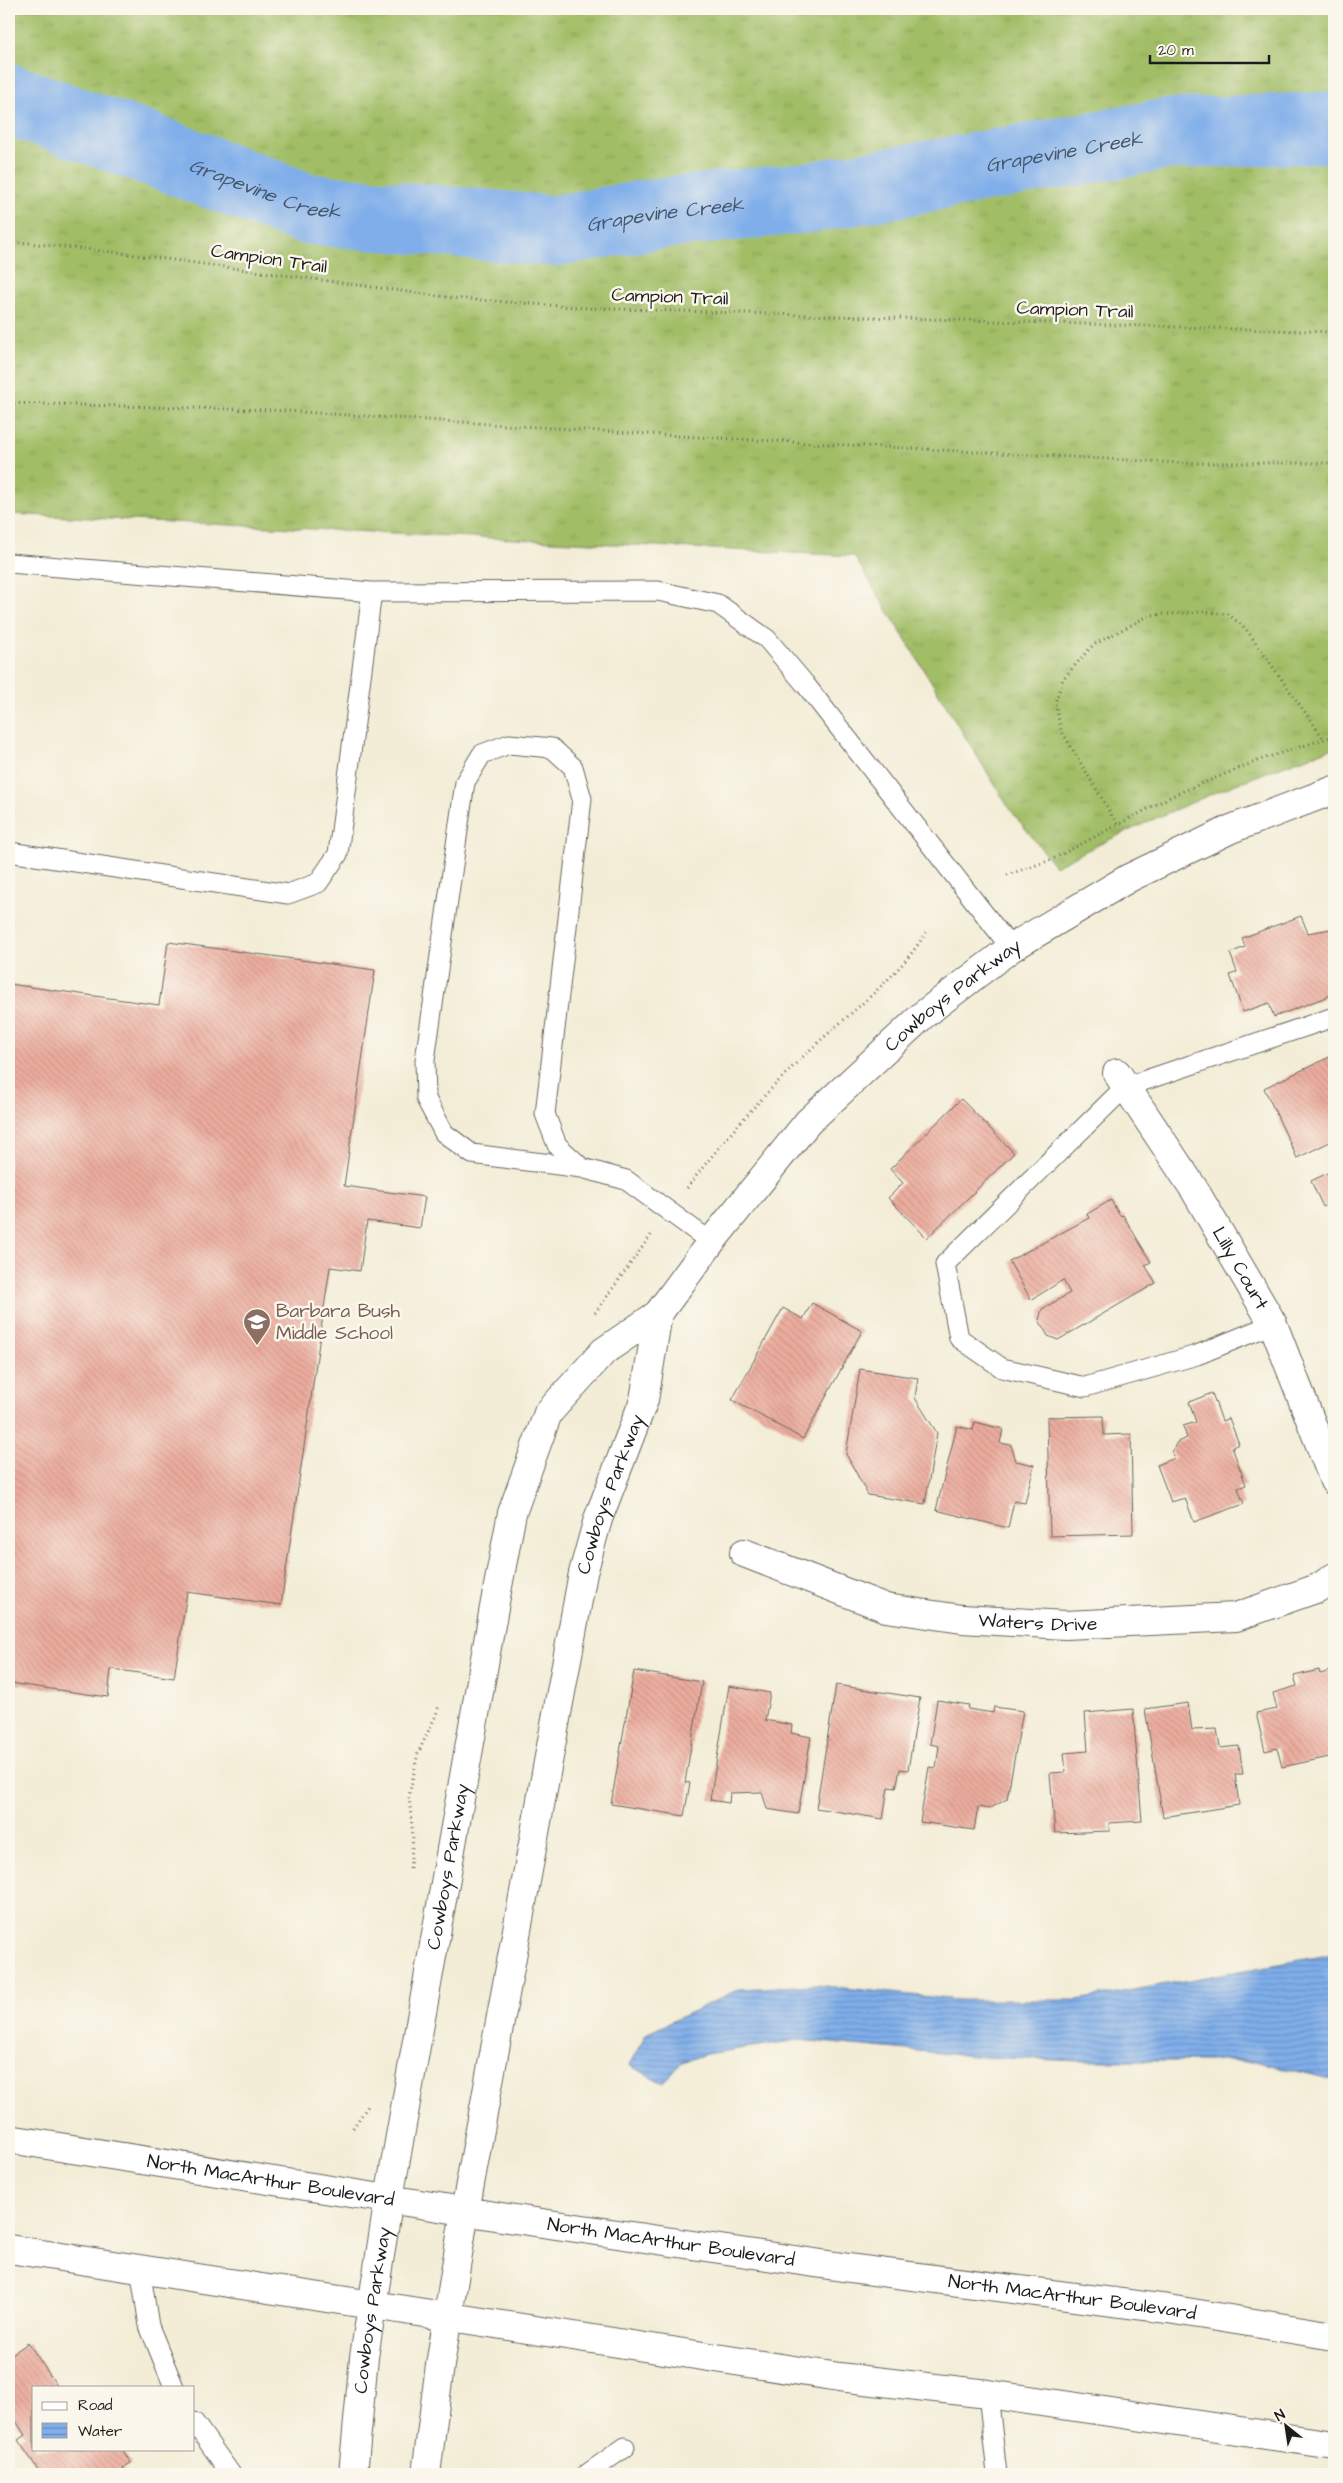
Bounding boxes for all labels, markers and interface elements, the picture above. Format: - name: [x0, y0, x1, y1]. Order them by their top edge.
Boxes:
- scale bar: [1150, 32, 1269, 64]
- text: 20 m: [1158, 40, 1194, 61]
- water label: Grapevine Creek: [984, 125, 1145, 180]
- water label: Grapevine Creek: [185, 152, 342, 226]
- water label: Grapevine Creek: [584, 190, 746, 239]
- street label: Campion Trail: [209, 237, 329, 281]
- street label: Campion Trail: [611, 281, 729, 313]
- street label: Campion Trail: [1016, 294, 1134, 326]
- street label: Cowboys Parkway: [878, 932, 1026, 1058]
- street label: Lilly Court: [1205, 1222, 1275, 1315]
- place label: Barbara Bush Middle School: [276, 1298, 400, 1347]
- school or university icon: Barbara Bush Middle School: [242, 1307, 272, 1346]
- street label: Cowboys Parkway: [570, 1410, 652, 1577]
- street label: Waters Drive: [978, 1606, 1098, 1639]
- street label: Cowboys Parkway: [420, 1781, 477, 1952]
- street label: North MacArthur Boulevard: [145, 2148, 396, 2213]
- street label: North MacArthur Boulevard: [546, 2210, 797, 2273]
- street label: Cowboys Parkway: [347, 2225, 399, 2395]
- street label: North MacArthur Boulevard: [947, 2267, 1198, 2327]
- legend: [32, 2386, 195, 2450]
- text: Road: [78, 2395, 113, 2416]
- north arrow: [1260, 2400, 1310, 2450]
- text: N: [1271, 2405, 1289, 2426]
- text: Water: [78, 2421, 122, 2442]

